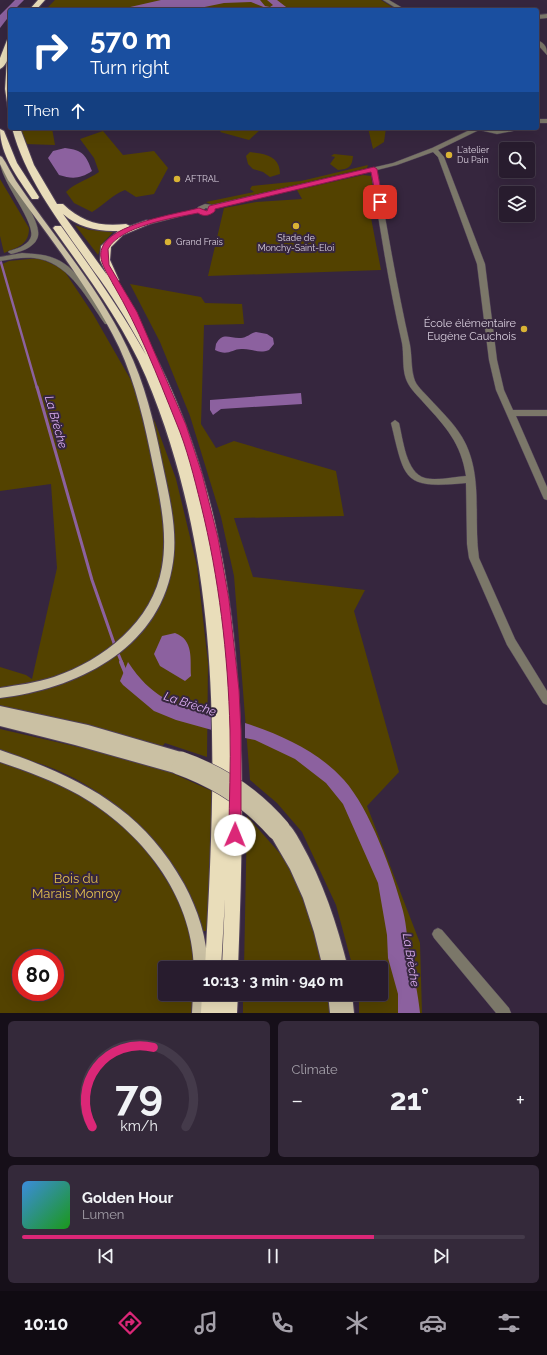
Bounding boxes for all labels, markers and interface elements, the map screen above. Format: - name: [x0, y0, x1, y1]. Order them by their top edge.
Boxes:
- text: 570 m: [90, 23, 171, 56]
- icon: right: [24, 24, 76, 76]
- text: Turn right: [90, 57, 169, 78]
- icon: ahead: [67, 100, 89, 122]
- text: Then: [24, 102, 59, 120]
- map controls: [499, 142, 535, 222]
- button: search: [499, 142, 535, 178]
- place label: L'atelier Du Pain: [457, 145, 490, 165]
- marker: L'atelier Du Pain: [444, 150, 454, 160]
- marker: AFTRAL: [172, 174, 182, 184]
- place label: AFTRAL: [185, 174, 220, 184]
- pin: [363, 185, 397, 219]
- button: layers: [499, 186, 535, 222]
- icon: arrive: [369, 191, 391, 213]
- marker: Stade de Monchy-Saint-Eloi: [291, 221, 301, 231]
- place label: Stade de Monchy-Saint-Eloi: [258, 233, 334, 253]
- marker: Grand Frais: [163, 237, 173, 247]
- place label: Grand Frais: [176, 237, 224, 247]
- place label: École élémentaire Eugène Cauchois: [424, 316, 517, 343]
- marker: École élémentaire Eugène Cauchois: [519, 324, 529, 334]
- water label: La Brèche: [42, 394, 70, 450]
- water label: La Brèche: [162, 689, 218, 719]
- position arrow: [214, 814, 256, 856]
- park label: Bois du Marais Monroy: [32, 871, 120, 901]
- water label: La Brèche: [400, 932, 422, 988]
- speed limit sign: 80: [12, 949, 64, 1001]
- text: 10:13 · 3 min · 940 m: [203, 972, 343, 990]
- text: Climate: [292, 1062, 338, 1077]
- text: 79: [115, 1071, 163, 1120]
- text: 21°: [390, 1082, 429, 1117]
- text: −: [292, 1087, 303, 1113]
- text: +: [516, 1087, 525, 1113]
- text: km/h: [120, 1118, 158, 1134]
- text: Golden Hour: [82, 1189, 173, 1207]
- text: Lumen: [82, 1207, 124, 1222]
- icon: previous: [95, 1245, 117, 1267]
- icon: pause: [262, 1245, 284, 1267]
- icon: next: [430, 1245, 452, 1267]
- icon: directions: [116, 1309, 144, 1337]
- icon: music: [192, 1309, 220, 1337]
- icon: phone: [268, 1309, 296, 1337]
- icon: climate: [343, 1309, 371, 1337]
- icon: car: [419, 1309, 447, 1337]
- icon: filters: [495, 1309, 523, 1337]
- text: 10:10: [24, 1313, 68, 1334]

